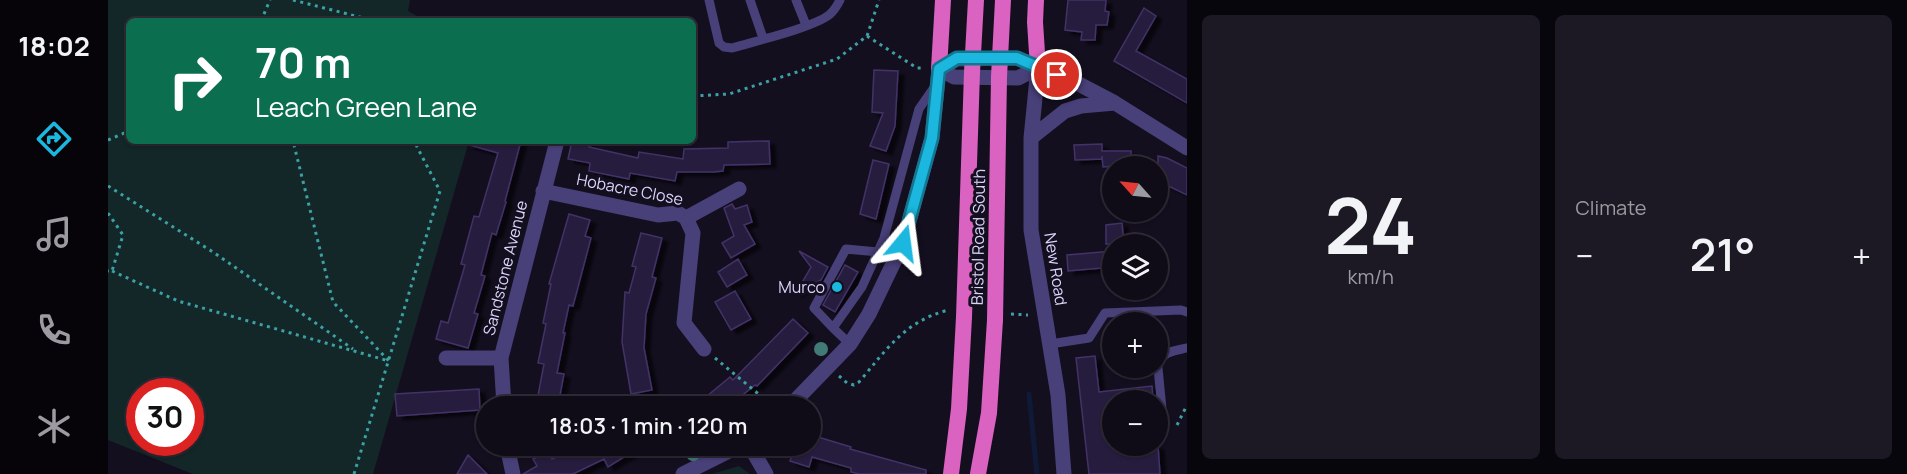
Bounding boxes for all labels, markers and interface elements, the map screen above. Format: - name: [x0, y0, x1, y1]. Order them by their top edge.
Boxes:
- text: 18:02: [18, 27, 90, 64]
- text: 70 m: [255, 33, 351, 91]
- icon: right: [156, 42, 234, 120]
- pin: [1031, 49, 1082, 100]
- icon: arrive: [1040, 58, 1073, 91]
- text: Leach Green Lane: [255, 88, 477, 125]
- icon: directions: [33, 118, 75, 160]
- north arrow: [1102, 156, 1168, 222]
- map controls: [1102, 156, 1168, 456]
- street label: Hobacre Close: [575, 168, 685, 210]
- street label: Bristol Road South: [966, 169, 990, 305]
- text: 24: [1325, 171, 1417, 277]
- text: Climate: [1576, 194, 1647, 221]
- street label: Sandstone Avenue: [478, 198, 532, 338]
- position arrow: [871, 211, 935, 275]
- icon: music: [33, 213, 75, 255]
- text: 21°: [1690, 223, 1755, 285]
- street label: New Road: [1039, 231, 1073, 307]
- text: −: [1576, 233, 1593, 278]
- text: +: [1852, 233, 1871, 278]
- button: layers: [1102, 234, 1168, 300]
- text: km/h: [1347, 263, 1394, 290]
- place label: Murco: [778, 276, 825, 298]
- marker: Murco: [830, 280, 844, 294]
- icon: phone: [33, 309, 75, 351]
- button: +: [1102, 312, 1168, 378]
- speed limit sign: 30: [126, 378, 204, 456]
- button: −: [1102, 390, 1168, 456]
- icon: climate: [33, 405, 75, 447]
- text: 18:03 · 1 min · 120 m: [550, 411, 747, 441]

